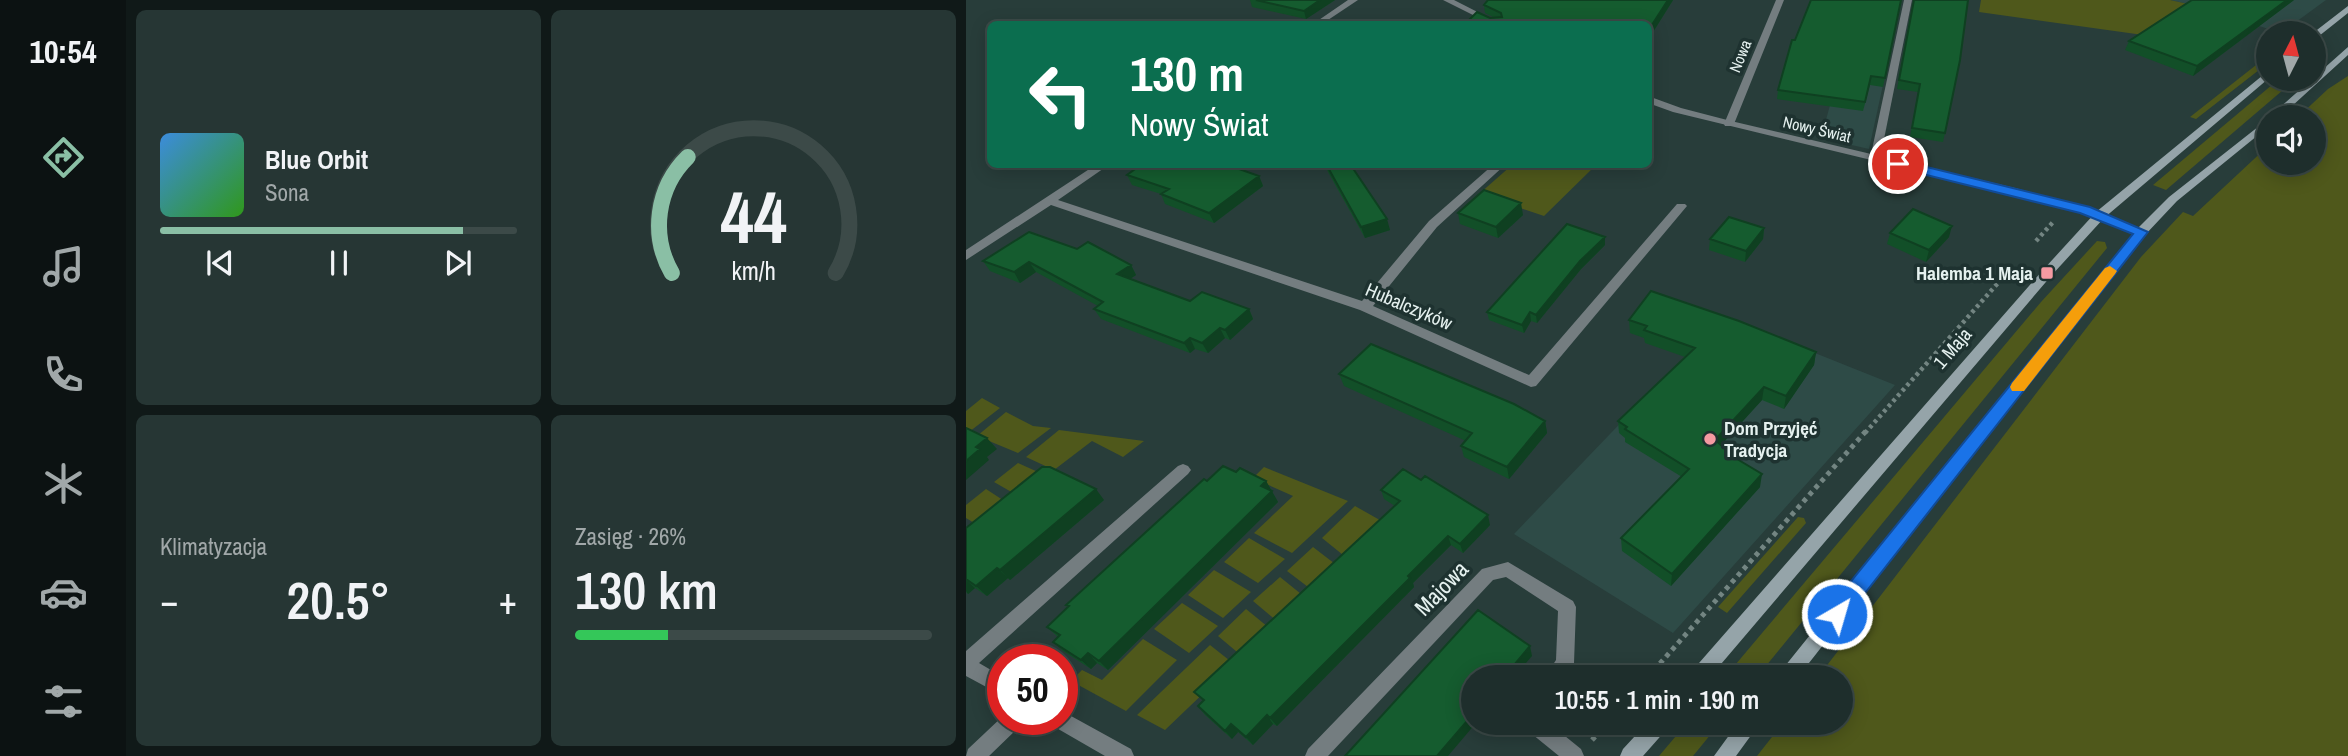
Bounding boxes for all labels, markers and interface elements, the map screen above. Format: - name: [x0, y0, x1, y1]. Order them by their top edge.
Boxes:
- north arrow: [2256, 21, 2326, 91]
- map controls: [2256, 21, 2326, 175]
- text: 10:54: [29, 30, 97, 73]
- street label: Nowa: [1724, 36, 1757, 76]
- text: 130 m: [1130, 40, 1244, 106]
- icon: left: [1015, 49, 1106, 140]
- text: Nowy Świat: [1130, 103, 1269, 146]
- button: sound: [2256, 105, 2326, 175]
- street label: Nowy Świat: [1781, 110, 1854, 148]
- icon: directions: [39, 133, 88, 182]
- pin: [1868, 134, 1928, 194]
- text: Blue Orbit: [265, 142, 368, 177]
- icon: arrive: [1879, 145, 1917, 183]
- text: 44: [720, 169, 787, 267]
- text: Sona: [265, 177, 309, 208]
- icon: music: [39, 242, 88, 291]
- icon: previous: [201, 244, 239, 282]
- icon: pause: [320, 244, 358, 282]
- icon: next: [439, 244, 477, 282]
- text: km/h: [731, 254, 776, 288]
- place label: Halemba 1 Maja: [1916, 260, 2033, 286]
- marker: Halemba 1 Maja: [2039, 265, 2055, 281]
- street label: Hubalczyków: [1362, 276, 1457, 336]
- street label: 1 Maja: [1927, 322, 1977, 374]
- icon: phone: [39, 350, 88, 399]
- place label: Dom Przyjęć Tradycja: [1724, 415, 1818, 463]
- marker: Dom Przyjęć Tradycja: [1702, 431, 1718, 447]
- icon: climate: [39, 459, 88, 508]
- text: Zasięg · 26%: [575, 521, 686, 552]
- text: Klimatyzacja: [160, 531, 267, 562]
- street label: Majowa: [1407, 553, 1475, 622]
- text: 130 km: [575, 555, 718, 625]
- text: 20.5°: [287, 565, 390, 635]
- icon: car: [39, 568, 88, 617]
- text: −: [160, 575, 178, 626]
- text: +: [499, 575, 517, 626]
- position arrow: [1800, 577, 1874, 651]
- speed limit sign: 50: [987, 644, 1078, 735]
- icon: filters: [39, 677, 88, 726]
- text: 10:55 · 1 min · 190 m: [1555, 682, 1759, 717]

